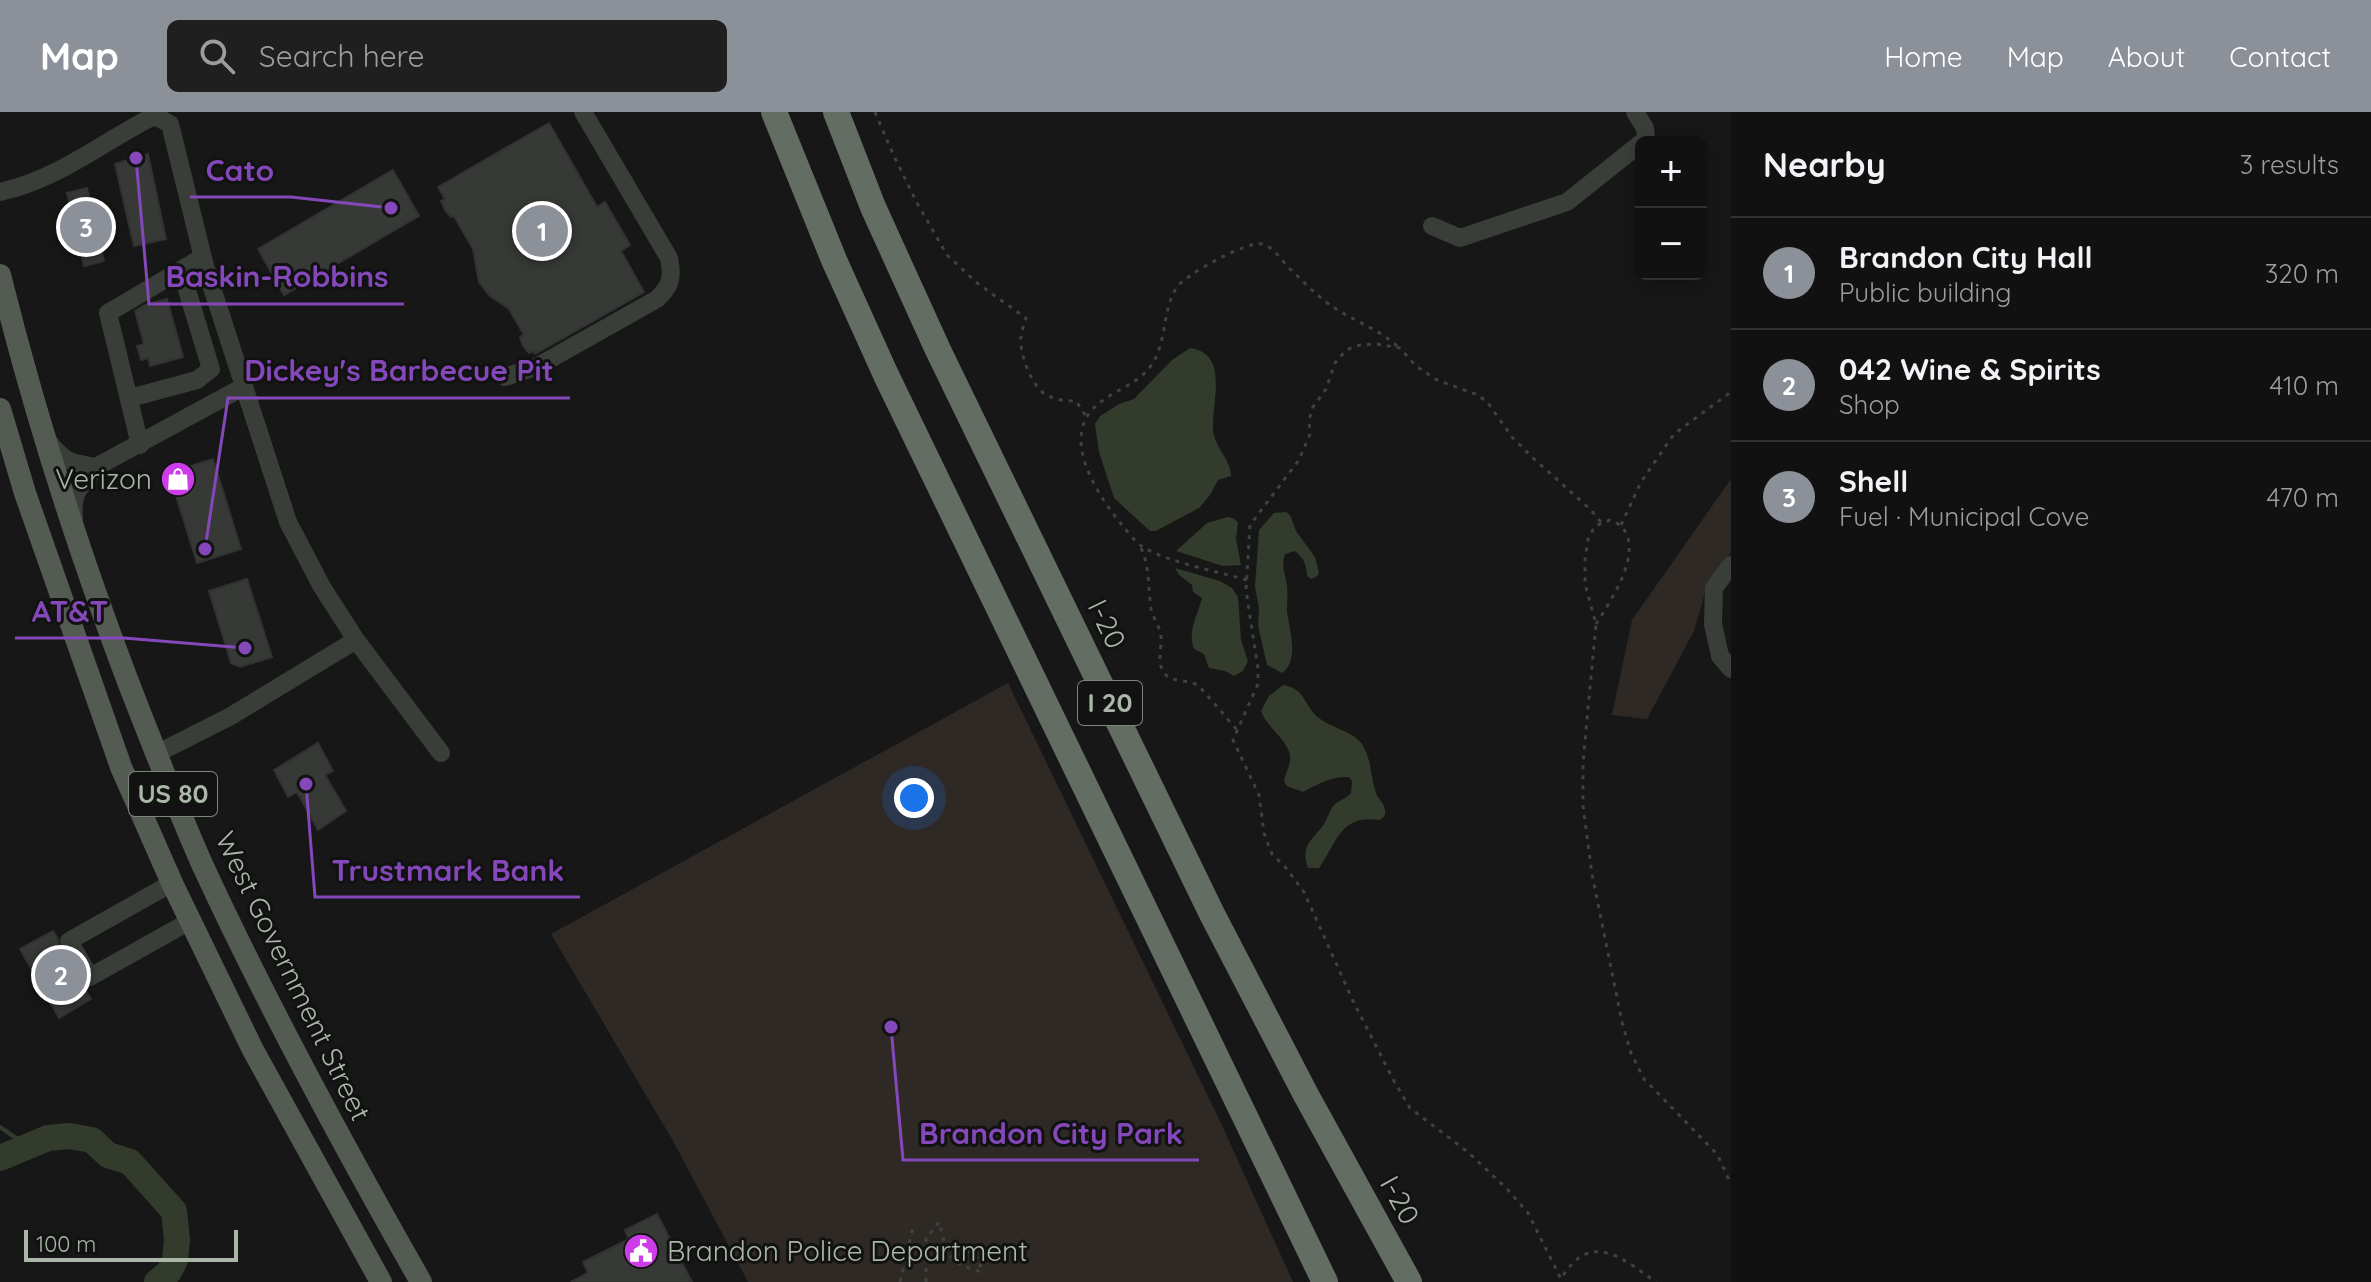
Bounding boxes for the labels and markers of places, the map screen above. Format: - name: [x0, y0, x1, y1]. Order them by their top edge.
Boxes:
- callout: Cato: [190, 143, 291, 197]
- pin: 3: [60, 197, 112, 257]
- pin: 1: [516, 201, 568, 261]
- callout: Baskin-Robbins: [149, 250, 404, 304]
- callout: Dickey's Barbecue Pit: [228, 344, 570, 398]
- shop icon: Verizon: [159, 460, 197, 498]
- place label: Verizon: [55, 461, 152, 496]
- callout: AT&T: [15, 584, 124, 638]
- callout: Trustmark Bank: [315, 843, 580, 897]
- pin: 2: [35, 945, 87, 1005]
- callout: Brandon City Park: [903, 1106, 1199, 1160]
- public building icon: Brandon Police Department: [622, 1232, 660, 1270]
- place label: Brandon Police Department: [667, 1233, 1028, 1268]

